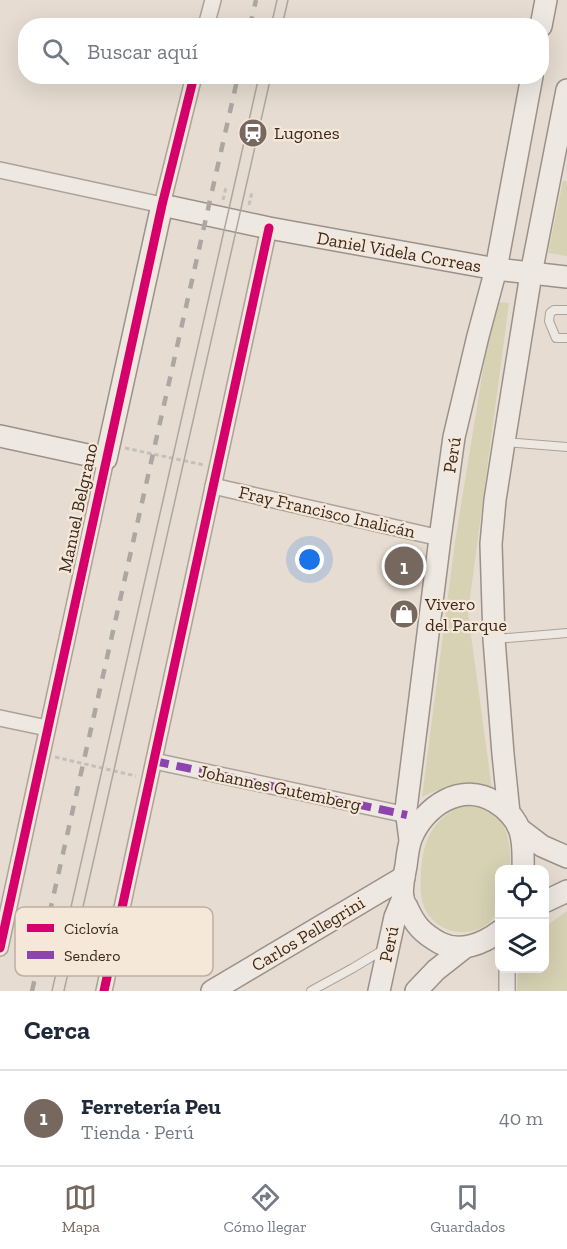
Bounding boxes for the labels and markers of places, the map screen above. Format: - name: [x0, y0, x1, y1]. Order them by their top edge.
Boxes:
- station icon: Lugones: [237, 117, 269, 149]
- place label: Lugones: [274, 122, 340, 144]
- pin: 1: [384, 544, 424, 588]
- place label: Vivero del Parque: [424, 593, 507, 636]
- shop icon: Vivero del Parque: [388, 598, 420, 630]

